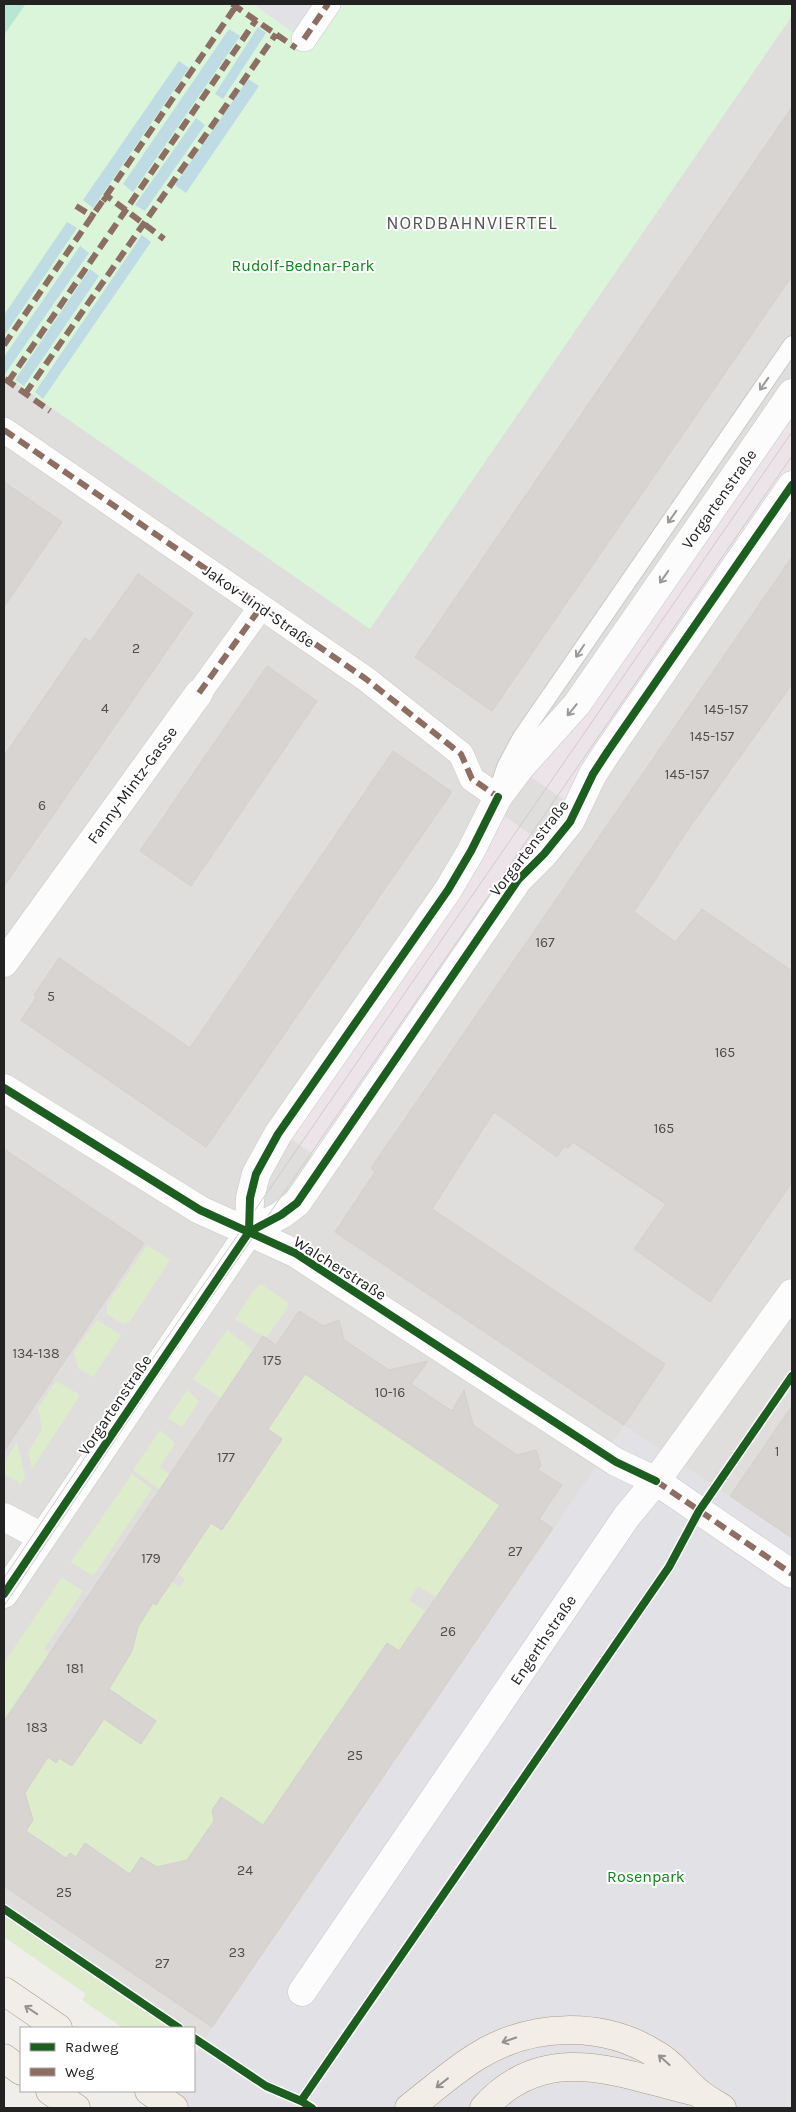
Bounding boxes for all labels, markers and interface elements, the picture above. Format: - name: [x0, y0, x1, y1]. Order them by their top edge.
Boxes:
- district label: NORDBAHNVIERTEL: [386, 212, 558, 234]
- park label: Rudolf-Bednar-Park: [231, 256, 375, 275]
- one-way arrow: [759, 377, 769, 391]
- street label: Vorgartenstraße: [678, 445, 760, 553]
- one-way arrow: [666, 510, 677, 523]
- street label: Jakov-Lind-Straße: [200, 560, 318, 652]
- one-way arrow: [659, 570, 670, 584]
- house number: 2: [132, 640, 140, 657]
- one-way arrow: [575, 644, 585, 658]
- house number: 4: [101, 700, 109, 717]
- house number: 145-157: [704, 701, 749, 718]
- one-way arrow: [566, 703, 577, 716]
- street label: Fanny-Mintz-Gasse: [83, 723, 181, 847]
- house number: 145-157: [690, 728, 735, 745]
- house number: 145-157: [665, 766, 710, 783]
- street label: Vorgartenstraße: [485, 796, 573, 900]
- house number: 6: [38, 797, 46, 814]
- house number: 167: [535, 934, 555, 951]
- house number: 5: [47, 988, 55, 1005]
- house number: 165: [715, 1044, 735, 1061]
- house number: 165: [654, 1120, 674, 1137]
- street label: Walcherstraße: [290, 1232, 390, 1304]
- house number: 134-138: [12, 1345, 60, 1362]
- street label: Vorgartenstraße: [74, 1351, 156, 1459]
- house number: 175: [262, 1352, 282, 1369]
- house number: 10-16: [375, 1384, 405, 1401]
- house number: 1: [775, 1443, 779, 1460]
- house number: 177: [217, 1449, 235, 1466]
- house number: 27: [508, 1543, 523, 1560]
- house number: 179: [141, 1550, 161, 1567]
- street label: Engerthstraße: [506, 1591, 580, 1689]
- house number: 26: [440, 1623, 456, 1640]
- house number: 181: [66, 1660, 84, 1677]
- house number: 183: [26, 1719, 48, 1736]
- house number: 25: [347, 1747, 363, 1764]
- house number: 24: [237, 1862, 253, 1879]
- park label: Rosenpark: [607, 1867, 685, 1886]
- house number: 25: [56, 1884, 72, 1901]
- house number: 23: [229, 1944, 245, 1961]
- house number: 27: [155, 1955, 170, 1972]
- one-way arrow: [24, 2005, 38, 2015]
- legend: [20, 2027, 195, 2092]
- one-way arrow: [502, 2036, 517, 2045]
- text: Radweg: [65, 2038, 119, 2056]
- one-way arrow: [657, 2055, 670, 2066]
- text: Weg: [65, 2063, 95, 2081]
- one-way arrow: [436, 2077, 449, 2088]

